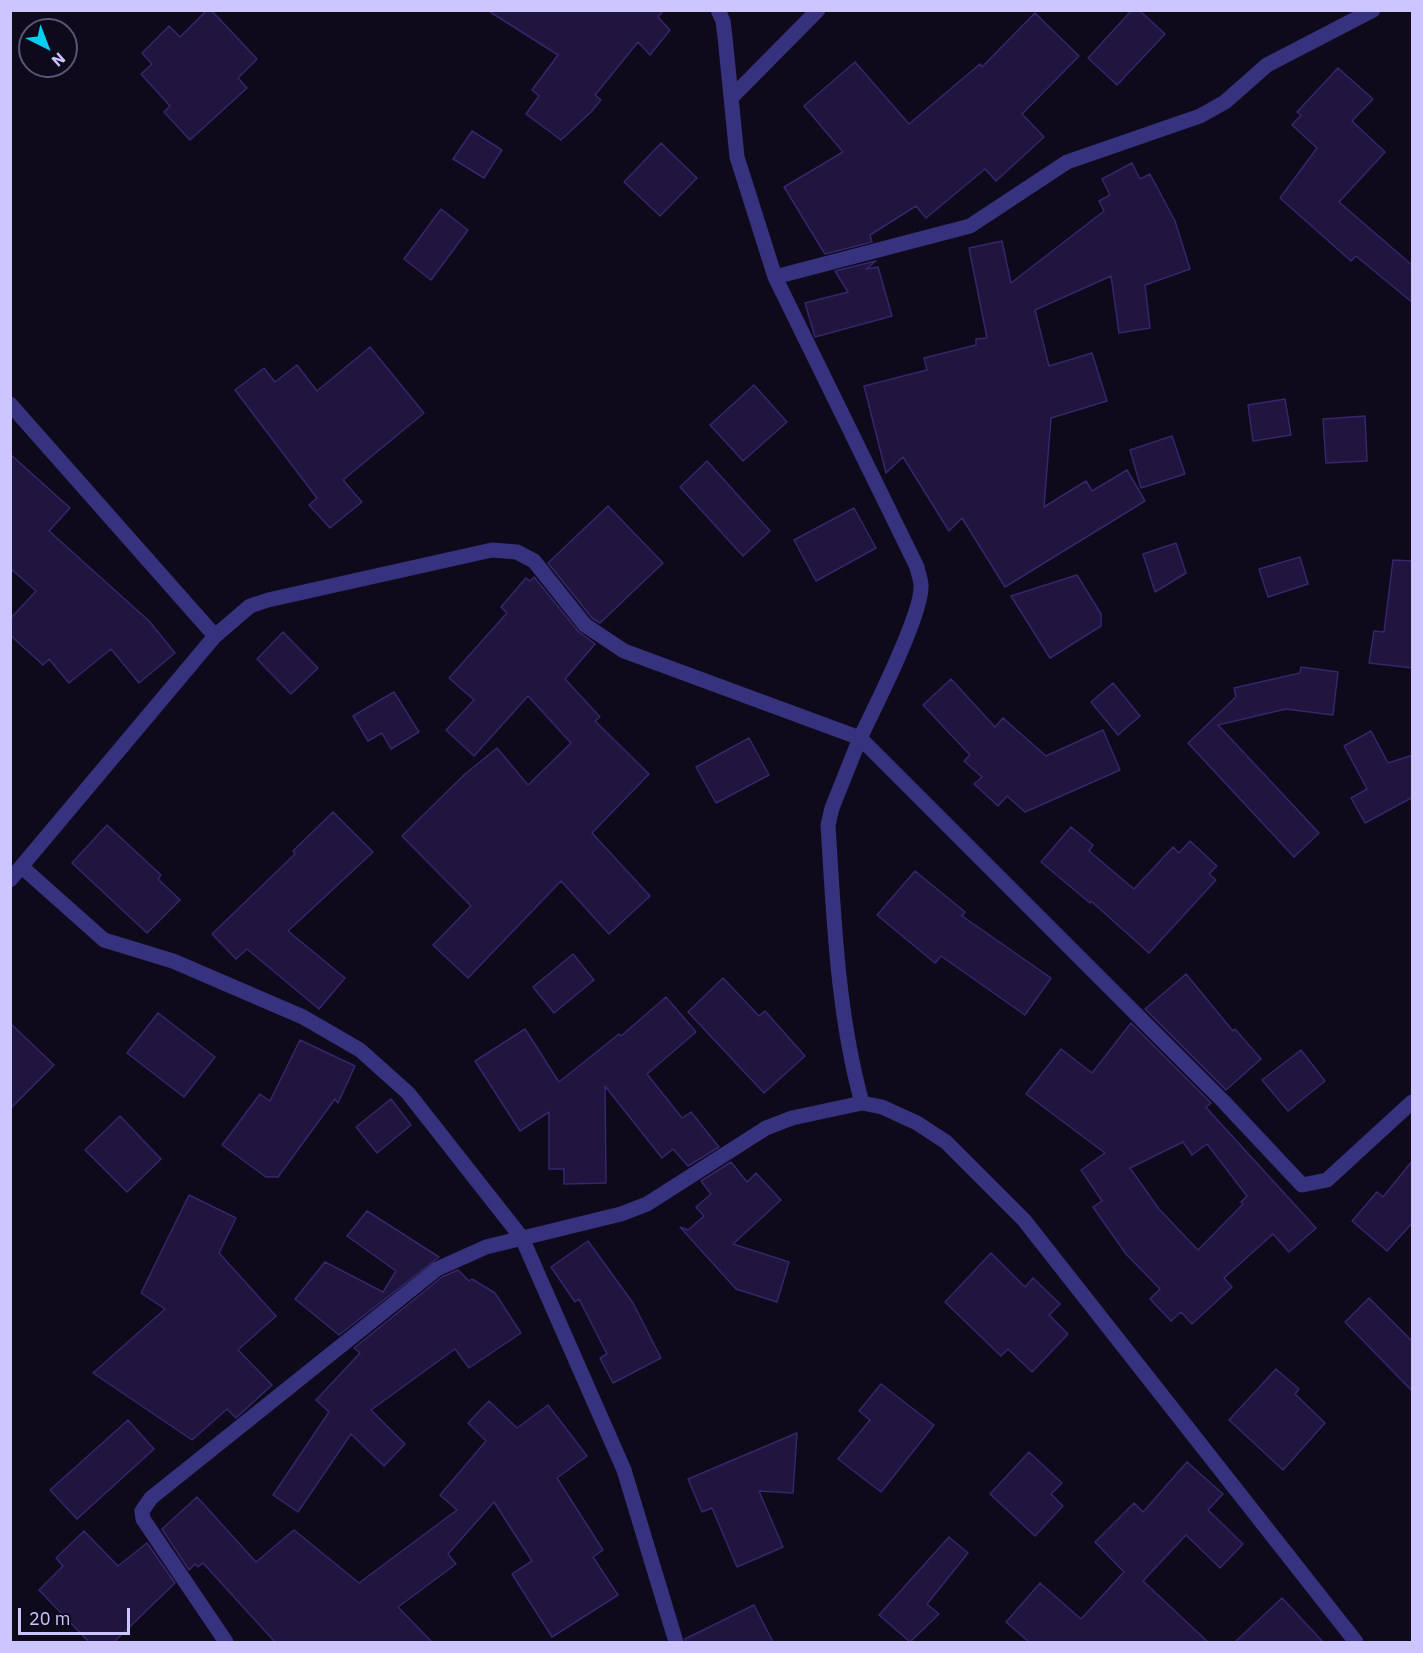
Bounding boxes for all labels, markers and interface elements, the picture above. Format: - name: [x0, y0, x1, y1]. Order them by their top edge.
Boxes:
- north arrow: [18, 18, 78, 78]
- text: N: [48, 49, 70, 71]
- scale bar: [21, 1596, 134, 1634]
- text: 20 m: [29, 1607, 71, 1630]

